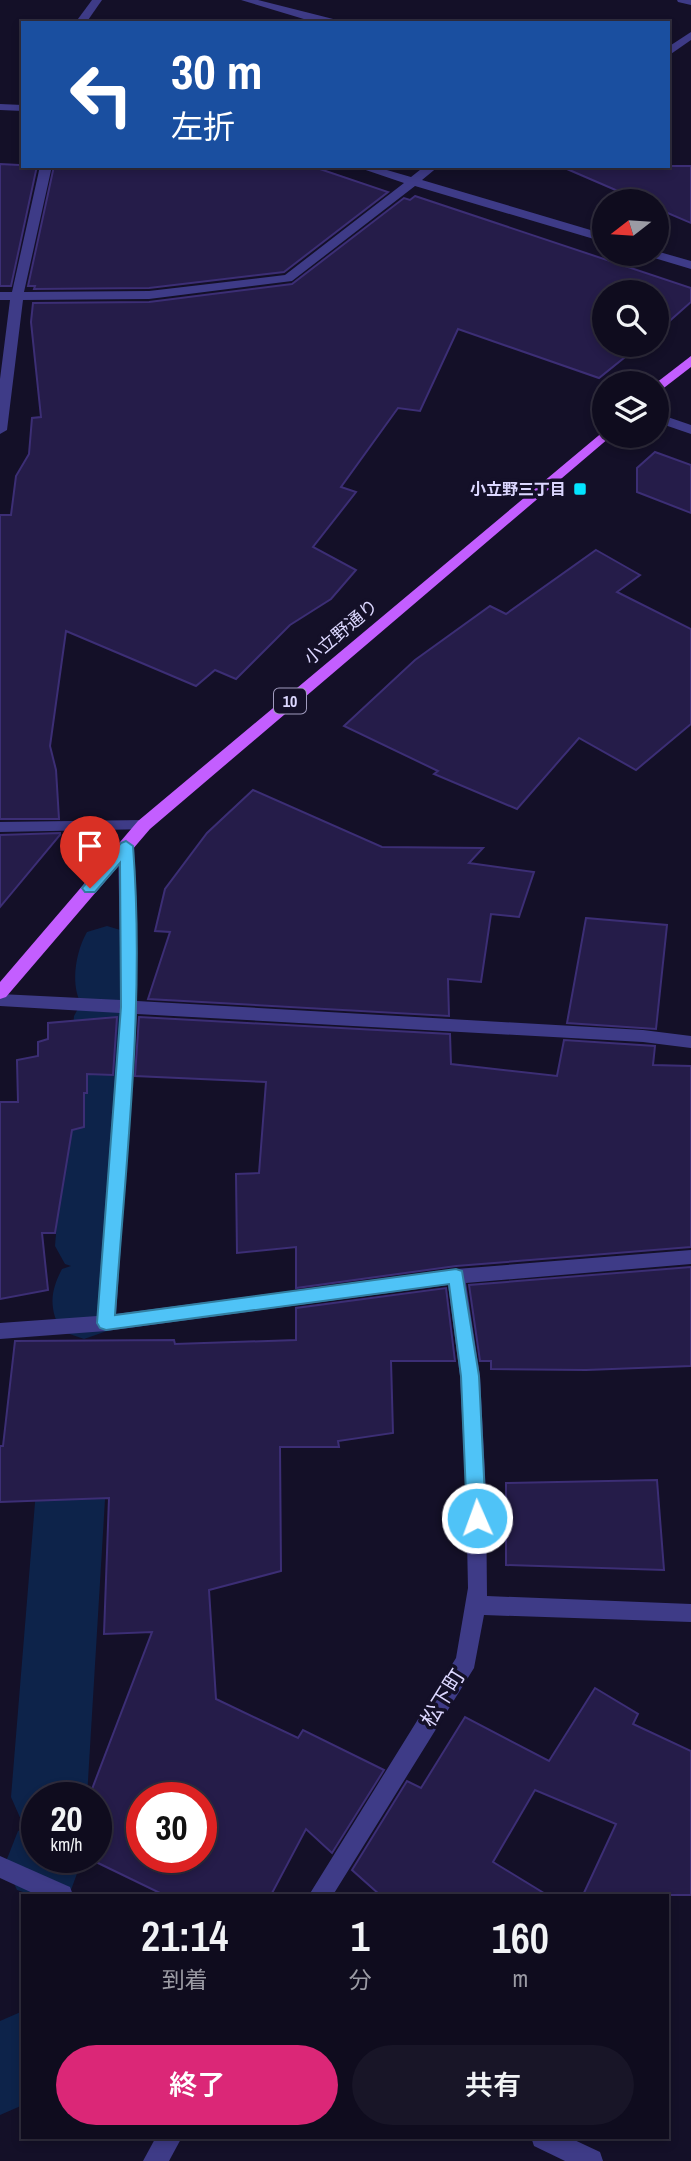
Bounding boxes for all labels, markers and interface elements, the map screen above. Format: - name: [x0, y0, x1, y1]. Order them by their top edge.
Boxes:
- text: 30 m: [171, 38, 263, 104]
- icon: left: [56, 49, 147, 140]
- text: 左折: [171, 105, 235, 148]
- north arrow: [592, 189, 668, 266]
- map controls: [592, 189, 669, 448]
- button: search: [592, 280, 669, 357]
- button: layers: [592, 371, 669, 448]
- place label: 小立野三丁目: [470, 478, 566, 500]
- marker: 小立野三丁目: [572, 481, 588, 497]
- street label: 小立野通り: [298, 593, 383, 670]
- road number: 10: [274, 688, 306, 714]
- pin: [60, 816, 120, 888]
- icon: arrive: [71, 827, 109, 865]
- position arrow: [440, 1481, 514, 1555]
- street label: 松下町: [414, 1663, 472, 1732]
- speed limit sign: 30: [126, 1782, 217, 1873]
- text: 20: [51, 1795, 82, 1842]
- text: km/h: [51, 1832, 83, 1857]
- text: 21:14: [141, 1908, 228, 1964]
- text: 1: [350, 1908, 370, 1964]
- text: 160: [492, 1910, 549, 1966]
- text: m: [512, 1963, 528, 1994]
- text: 到着: [162, 1964, 208, 1995]
- text: 分: [348, 1964, 371, 1995]
- button: 終了: [56, 2045, 338, 2125]
- button: 共有: [352, 2045, 634, 2125]

